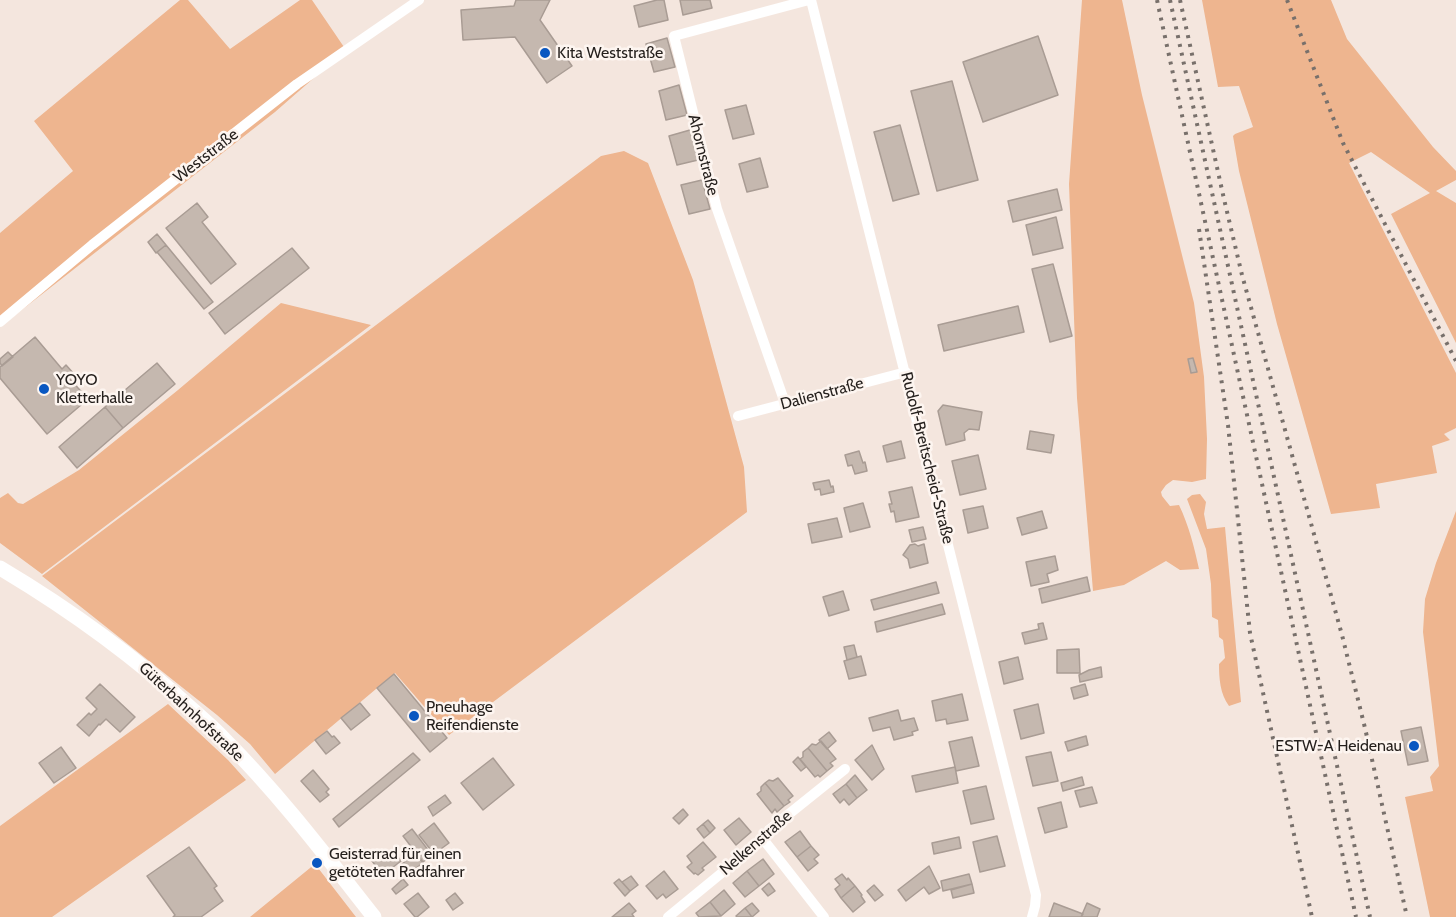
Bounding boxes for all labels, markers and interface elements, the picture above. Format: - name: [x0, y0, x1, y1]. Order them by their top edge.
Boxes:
- place label: Kita Weststraße: [557, 43, 663, 63]
- marker: Kita Weststraße: [538, 46, 552, 60]
- street label: Ahornstraße: [684, 112, 722, 198]
- street label: Weststraße: [170, 125, 242, 187]
- place label: YOYO Kletterhalle: [56, 370, 133, 408]
- street label: Rudolf-Breitscheid-Straße: [896, 370, 958, 546]
- street label: Dalienstraße: [778, 374, 866, 414]
- marker: YOYO Kletterhalle: [37, 382, 51, 396]
- street label: Güterbahnhofstraße: [135, 658, 247, 766]
- place label: Pneuhage Reifendienste: [426, 697, 519, 735]
- marker: Pneuhage Reifendienste: [407, 709, 421, 723]
- place label: ESTW-A Heidenau: [1275, 736, 1402, 756]
- marker: ESTW-A Heidenau: [1407, 739, 1421, 753]
- street label: Nelkenstraße: [716, 807, 796, 879]
- place label: Geisterrad für einen getöteten Radfahrer: [329, 844, 465, 882]
- marker: Geisterrad für einen getöteten Radfahrer: [310, 856, 324, 870]

